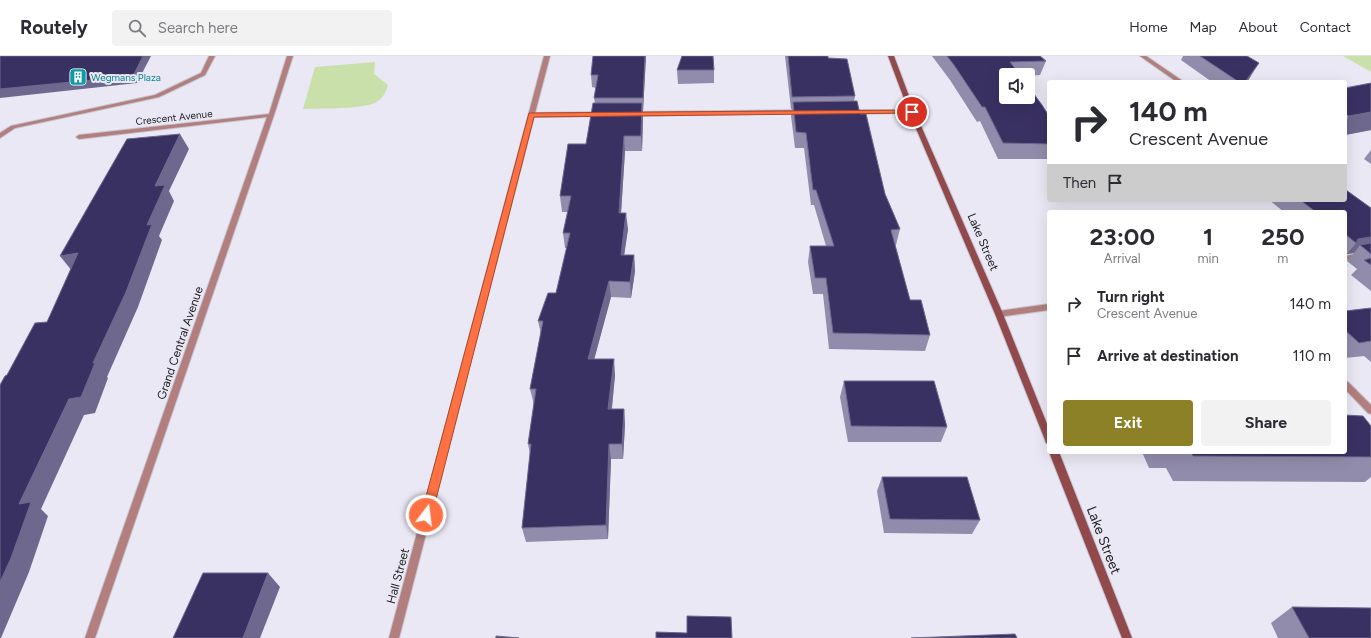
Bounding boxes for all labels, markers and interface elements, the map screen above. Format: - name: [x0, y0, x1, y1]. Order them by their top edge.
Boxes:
- search box: [112, 10, 392, 46]
- text: Routely: [20, 16, 88, 39]
- icon: search: [126, 17, 148, 39]
- text: Search here: [158, 19, 238, 37]
- text: Home: [1129, 19, 1168, 36]
- text: Map: [1190, 19, 1217, 36]
- text: About: [1239, 19, 1278, 36]
- text: Contact: [1300, 19, 1351, 36]
- building icon: Wegmans Plaza: [68, 67, 88, 87]
- map controls: [999, 68, 1035, 104]
- button: sound: [999, 68, 1035, 104]
- place label: Wegmans Plaza: [91, 71, 161, 84]
- text: 140 m: [1129, 94, 1208, 128]
- pin: [895, 95, 929, 129]
- icon: right: [1063, 96, 1115, 148]
- icon: arrive: [901, 101, 923, 123]
- street label: Crescent Avenue: [135, 107, 214, 128]
- text: Crescent Avenue: [1129, 128, 1268, 150]
- icon: arrive: [1104, 172, 1126, 194]
- text: Then: [1063, 174, 1096, 192]
- street label: Lake Street: [965, 211, 1002, 273]
- text: 23:00: [1089, 222, 1155, 251]
- text: 1: [1203, 222, 1213, 251]
- text: 250: [1261, 222, 1305, 251]
- text: Arrival: [1104, 251, 1141, 266]
- text: min: [1197, 251, 1219, 266]
- text: m: [1277, 251, 1288, 266]
- street label: Grand Central Avenue: [154, 284, 206, 401]
- text: Turn right: [1097, 288, 1165, 306]
- icon: right: [1063, 293, 1085, 315]
- text: 140 m: [1289, 295, 1331, 313]
- text: Crescent Avenue: [1097, 306, 1197, 321]
- icon: arrive: [1063, 345, 1085, 367]
- text: Arrive at destination: [1097, 347, 1238, 365]
- text: 110 m: [1293, 347, 1331, 365]
- button: Exit: [1063, 400, 1193, 446]
- button: Share: [1201, 400, 1331, 446]
- position arrow: [405, 494, 447, 536]
- street label: Lake Street: [1083, 504, 1124, 577]
- street label: Hall Street: [384, 546, 412, 605]

